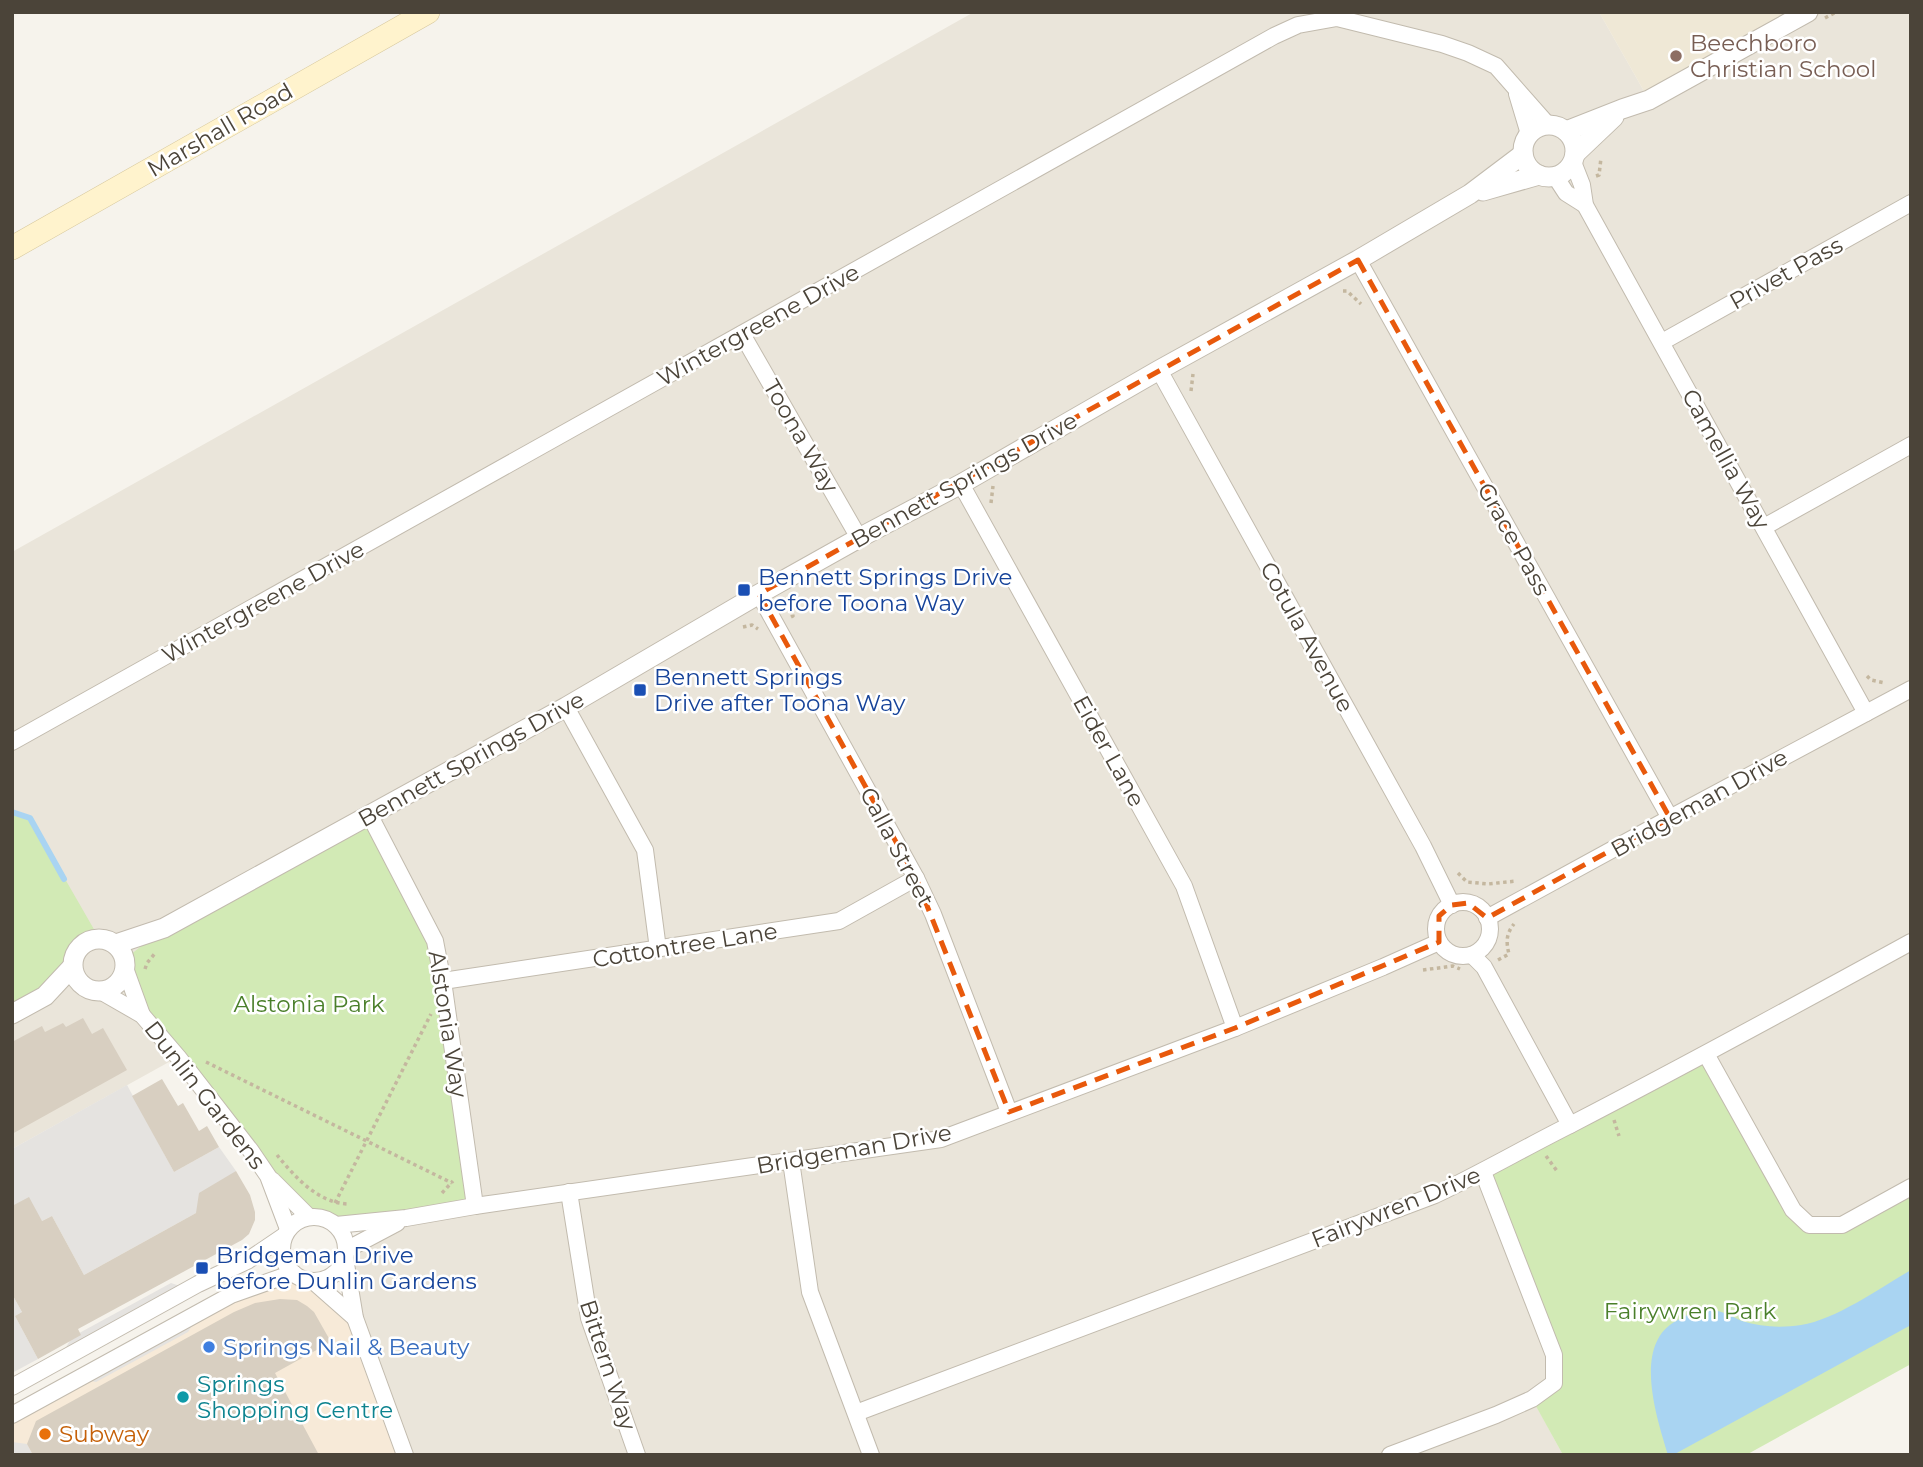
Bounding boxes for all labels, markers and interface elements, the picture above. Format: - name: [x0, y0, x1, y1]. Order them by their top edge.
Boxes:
- place label: Beechboro Christian School: [1690, 29, 1876, 83]
- marker: Beechboro Christian School: [1668, 48, 1684, 64]
- street label: Marshall Road: [142, 77, 298, 183]
- street label: Privet Pass: [1725, 231, 1847, 315]
- street label: Wintergreene Drive: [652, 258, 864, 392]
- street label: Toona Way: [757, 375, 845, 498]
- street label: Camellia Way: [1676, 384, 1776, 534]
- street label: Bennett Springs Drive: [846, 406, 1082, 554]
- street label: Grace Pass: [1472, 478, 1556, 600]
- street label: Wintergreene Drive: [157, 535, 369, 669]
- street label: Cotula Avenue: [1254, 557, 1360, 717]
- place label: Bennett Springs Drive before Toona Way: [758, 563, 1012, 617]
- marker: Bennett Springs Drive before Toona Way: [736, 582, 752, 598]
- place label: Bennett Springs Drive after Toona Way: [654, 663, 906, 717]
- marker: Bennett Springs Drive after Toona Way: [632, 682, 648, 698]
- street label: Bennett Springs Drive: [353, 685, 589, 833]
- street label: Eider Lane: [1067, 690, 1151, 812]
- street label: Bridgeman Drive: [1606, 743, 1792, 863]
- street label: Calla Street: [854, 782, 940, 912]
- street label: Cottontree Lane: [591, 917, 779, 973]
- street label: Alstonia Way: [423, 948, 474, 1100]
- park label: Alstonia Park: [233, 990, 385, 1018]
- street label: Dunlin Gardens: [138, 1015, 272, 1175]
- street label: Bridgeman Drive: [754, 1118, 954, 1180]
- street label: Fairywren Drive: [1307, 1160, 1485, 1254]
- place label: Bridgeman Drive before Dunlin Gardens: [216, 1241, 477, 1295]
- marker: Bridgeman Drive before Dunlin Gardens: [194, 1260, 210, 1276]
- street label: Bittern Way: [574, 1296, 642, 1434]
- park label: Fairywren Park: [1604, 1297, 1776, 1325]
- place label: Springs Nail & Beauty: [223, 1333, 470, 1361]
- marker: Springs Nail & Beauty: [201, 1339, 217, 1355]
- place label: Springs Shopping Centre: [197, 1370, 393, 1424]
- marker: Springs Shopping Centre: [175, 1389, 191, 1405]
- place label: Subway: [59, 1420, 150, 1448]
- marker: Subway: [37, 1426, 53, 1442]

